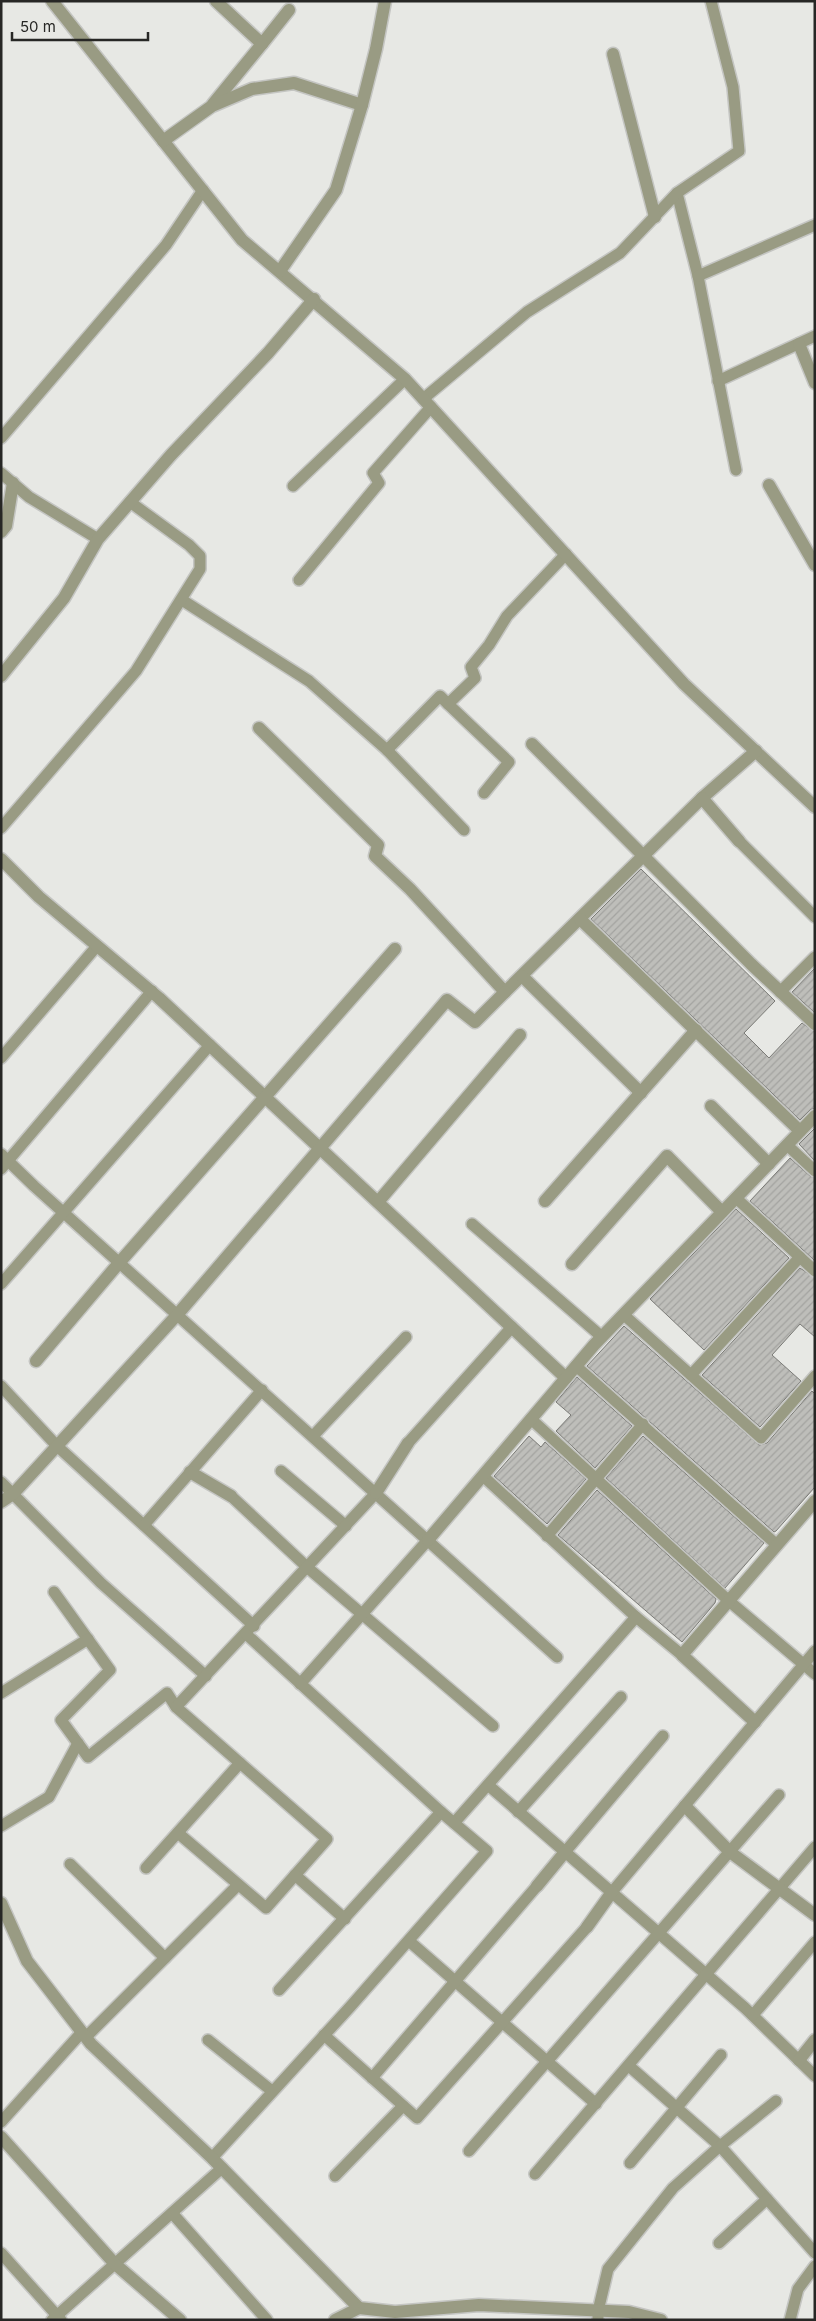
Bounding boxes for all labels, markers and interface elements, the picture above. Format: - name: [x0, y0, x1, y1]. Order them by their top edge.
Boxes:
- scale bar: [12, 10, 149, 42]
- text: 50 m: [20, 17, 56, 36]

